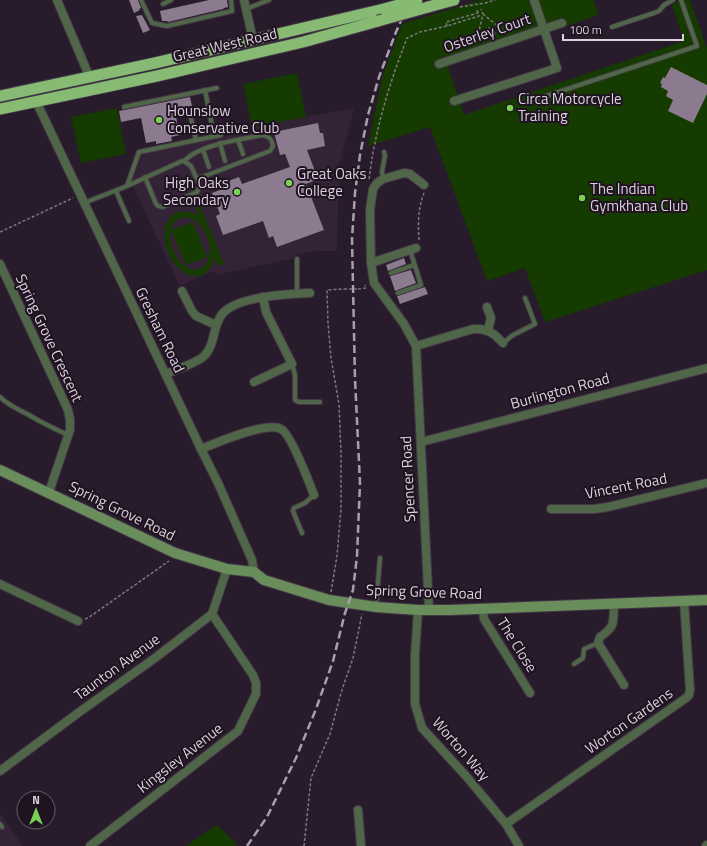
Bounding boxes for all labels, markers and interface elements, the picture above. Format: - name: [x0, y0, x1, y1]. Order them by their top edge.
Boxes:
- street label: Osterley Court: [440, 7, 534, 58]
- scale bar: [563, 16, 683, 42]
- text: 100 m: [569, 20, 602, 39]
- street label: Great West Road: [170, 21, 279, 68]
- place label: Circa Motorcycle Training: [518, 87, 622, 127]
- place label: Hounslow Conservative Club: [167, 99, 279, 139]
- marker: Circa Motorcycle Training: [505, 103, 515, 113]
- marker: Hounslow Conservative Club: [154, 115, 164, 125]
- place label: Great Oaks College: [297, 162, 367, 202]
- place label: High Oaks Secondary: [163, 171, 229, 211]
- place label: The Indian Gymkhana Club: [590, 177, 688, 217]
- marker: Great Oaks College: [284, 178, 294, 188]
- marker: High Oaks Secondary: [232, 187, 242, 197]
- marker: The Indian Gymkhana Club: [577, 193, 587, 203]
- street label: Spring Grove Crescent: [10, 270, 89, 406]
- street label: Gresham Road: [130, 283, 191, 376]
- street label: Burlington Road: [508, 366, 612, 415]
- street label: Spencer Road: [394, 435, 421, 523]
- street label: Vincent Road: [583, 466, 669, 505]
- street label: Spring Grove Road: [65, 475, 179, 546]
- street label: Spring Grove Road: [366, 578, 482, 605]
- street label: The Close: [492, 613, 543, 677]
- street label: Taunton Avenue: [69, 627, 165, 706]
- street label: Worton Gardens: [580, 682, 677, 760]
- street label: Worton Way: [427, 712, 496, 786]
- street label: Kingsley Avenue: [132, 717, 227, 798]
- north arrow: [16, 790, 56, 830]
- text: N: [32, 792, 40, 808]

